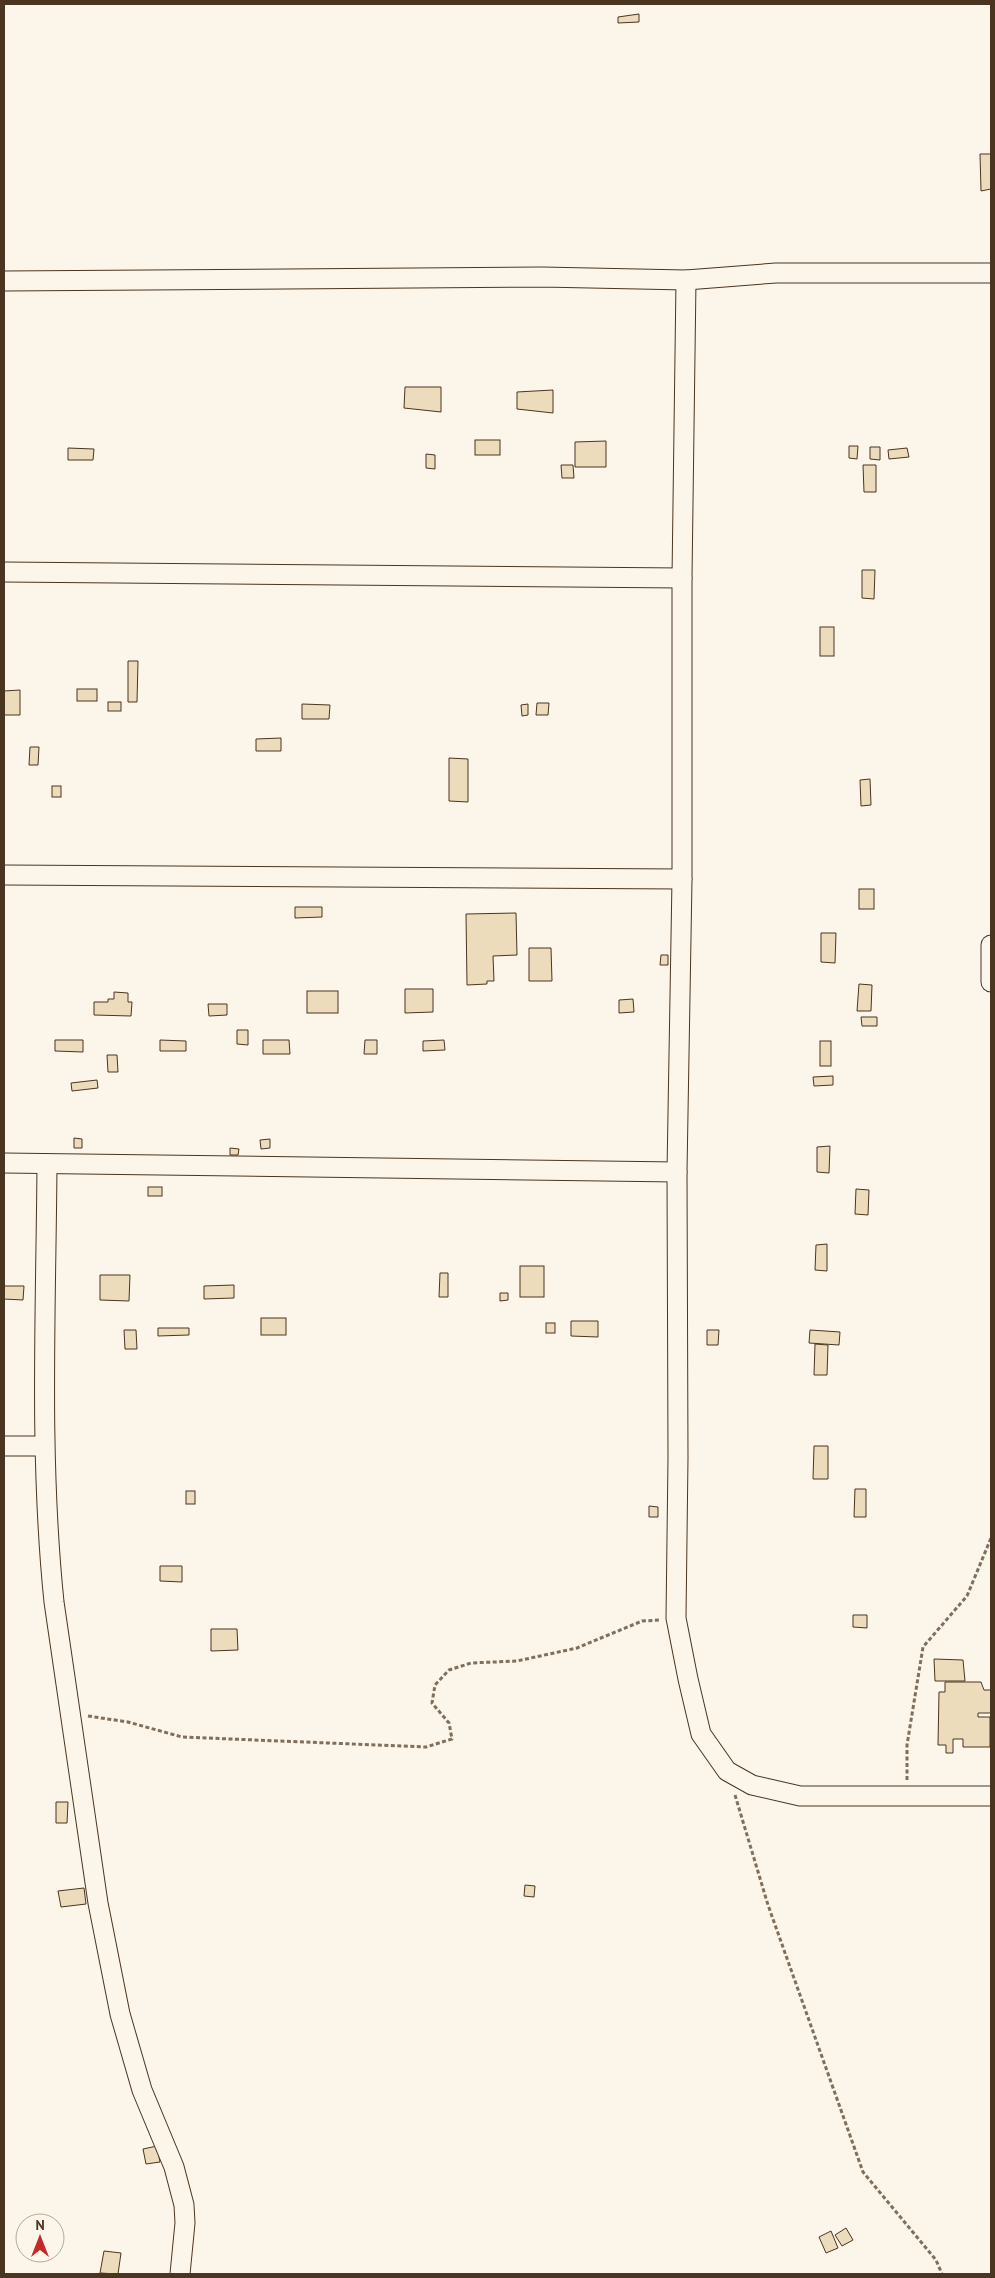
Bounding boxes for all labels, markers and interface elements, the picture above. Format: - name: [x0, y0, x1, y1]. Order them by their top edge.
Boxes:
- north arrow: [15, 2213, 65, 2263]
- text: N: [35, 2216, 45, 2234]

